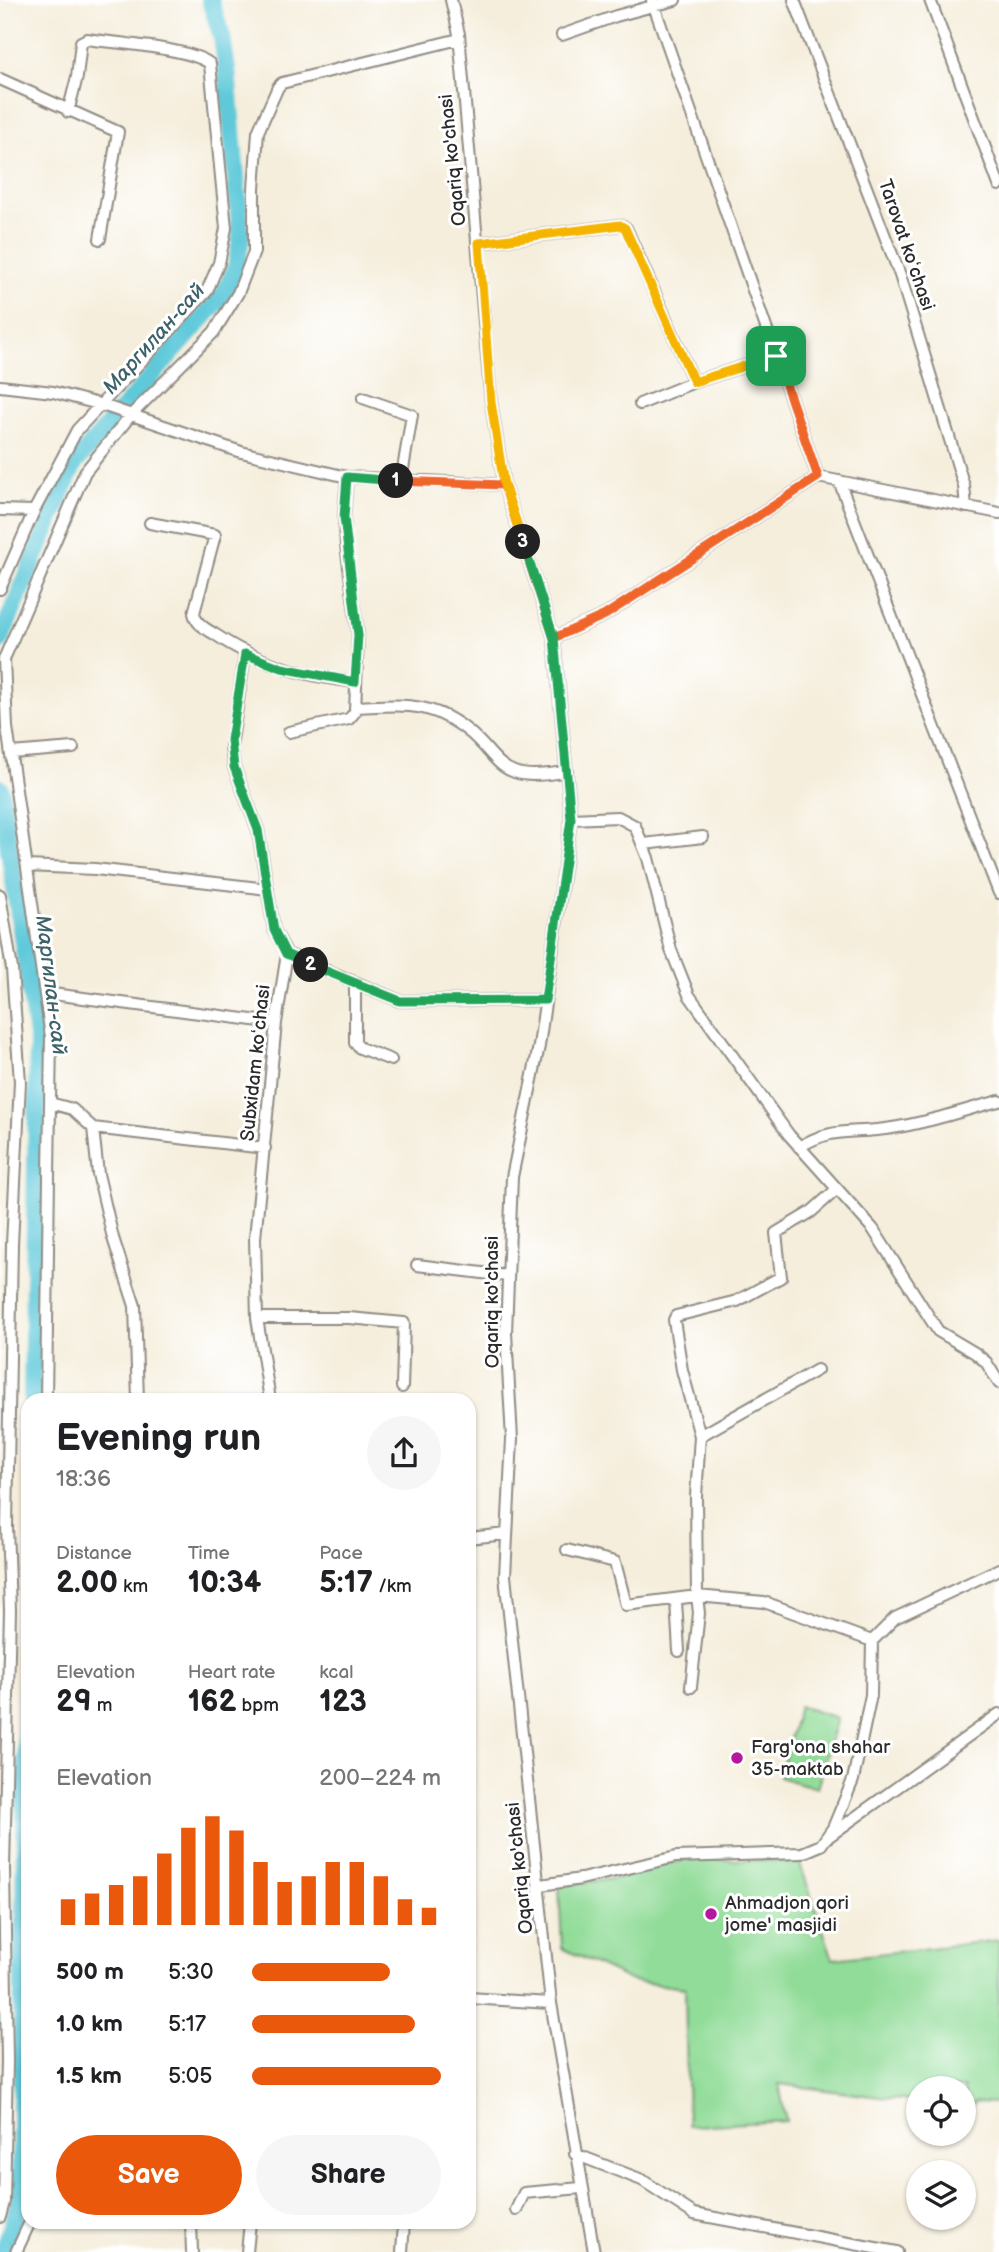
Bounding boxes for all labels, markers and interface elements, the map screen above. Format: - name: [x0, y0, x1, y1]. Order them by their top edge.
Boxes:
- street label: Oqariq ko'chasi: [435, 93, 471, 227]
- street label: Tarovat koʻchasi: [873, 176, 939, 314]
- water label: Маргилан-сай: [98, 278, 210, 400]
- pin: [746, 326, 806, 386]
- icon: arrive: [757, 337, 795, 375]
- pin: 1: [378, 463, 414, 498]
- text: 1: [392, 469, 400, 492]
- pin: 3: [505, 524, 540, 560]
- text: 3: [517, 530, 528, 553]
- water label: Маргилан-сай: [30, 914, 72, 1056]
- pin: 2: [294, 948, 328, 982]
- text: 2: [305, 953, 316, 976]
- street label: Subxidam koʻchasi: [236, 984, 276, 1142]
- street label: Oqariq ko'chasi: [481, 1236, 504, 1368]
- text: Evening run: [56, 1416, 261, 1461]
- button: share: [367, 1416, 441, 1490]
- text: 18:36: [56, 1465, 111, 1493]
- text: Distance: [56, 1542, 132, 1565]
- text: Time: [188, 1542, 230, 1565]
- text: Pace: [319, 1542, 363, 1565]
- text: 2.00: [56, 1565, 118, 1601]
- text: 10:34: [188, 1565, 261, 1601]
- text: 5:17: [319, 1565, 373, 1601]
- text: km: [118, 1575, 148, 1598]
- text: /km: [373, 1575, 412, 1598]
- text: Elevation: [56, 1661, 135, 1684]
- text: Heart rate: [188, 1661, 275, 1684]
- text: kcal: [319, 1661, 353, 1684]
- text: 29: [56, 1684, 92, 1720]
- text: 162: [188, 1684, 236, 1720]
- text: 123: [319, 1684, 367, 1720]
- text: m: [92, 1694, 112, 1717]
- text: bpm: [236, 1694, 279, 1717]
- place label: Farg'ona shahar 35-maktab: [751, 1736, 891, 1781]
- marker: Farg'ona shahar 35-maktab: [729, 1750, 745, 1766]
- text: Elevation: [56, 1764, 152, 1792]
- text: 200–224 m: [319, 1764, 441, 1792]
- street label: Oqariq ko'chasi: [502, 1801, 538, 1935]
- place label: Ahmadjon qori jome' masjidi: [724, 1892, 849, 1937]
- marker: Ahmadjon qori jome' masjidi: [703, 1906, 719, 1922]
- text: 500 m: [56, 1958, 124, 1986]
- text: 5:30: [168, 1958, 214, 1986]
- text: 1.0 km: [56, 2010, 123, 2038]
- text: 5:17: [168, 2010, 206, 2038]
- text: 1.5 km: [56, 2062, 122, 2090]
- text: 5:05: [168, 2062, 213, 2090]
- map controls: [906, 2076, 976, 2230]
- button: locate: [906, 2076, 976, 2146]
- button: Save: [56, 2135, 242, 2215]
- button: Share: [256, 2135, 441, 2215]
- button: layers: [906, 2160, 976, 2230]

